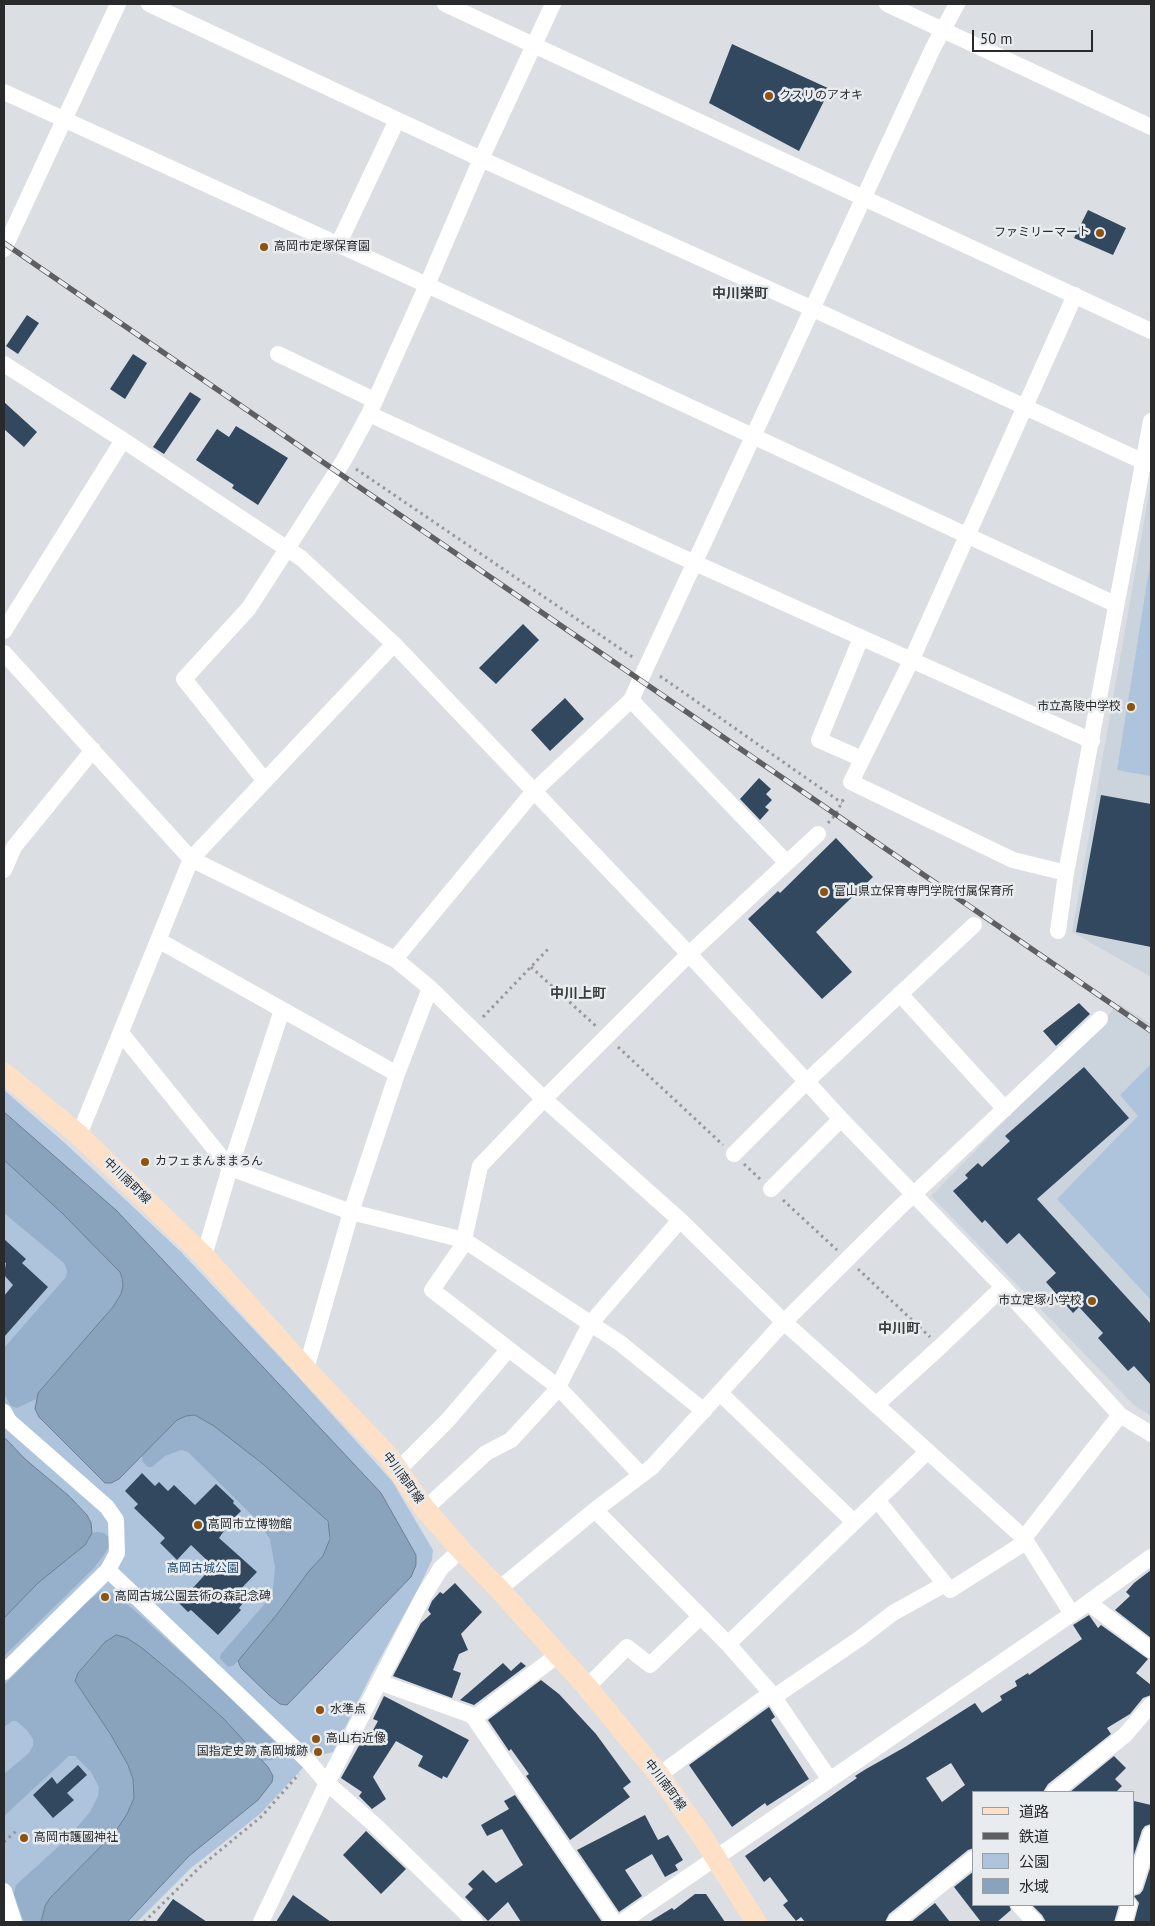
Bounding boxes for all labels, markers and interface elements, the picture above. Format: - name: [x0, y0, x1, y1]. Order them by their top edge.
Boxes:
- scale bar: [975, 20, 1096, 52]
- text: 50 m: [980, 29, 1013, 48]
- place label: クスリのアオキ: [779, 89, 863, 103]
- marker: クスリのアオキ: [763, 90, 775, 102]
- place label: ファミリーマート: [994, 226, 1090, 240]
- marker: ファミリーマート: [1094, 227, 1106, 239]
- place label: 高岡市定塚保育園: [274, 240, 370, 254]
- marker: 高岡市定塚保育園: [258, 241, 270, 253]
- district label: 中川栄町: [712, 286, 768, 302]
- place label: 市立高陵中学校: [1037, 700, 1121, 714]
- marker: 市立高陵中学校: [1125, 701, 1137, 713]
- place label: 富山県立保育専門学院付属保育所: [834, 885, 1014, 899]
- marker: 富山県立保育専門学院付属保育所: [818, 886, 830, 898]
- district label: 中川上町: [550, 986, 606, 1002]
- street label: 中川南町線: [100, 1155, 154, 1207]
- place label: カフェまんままろん: [155, 1155, 263, 1169]
- marker: カフェまんままろん: [139, 1156, 151, 1168]
- place label: 市立定塚小学校: [998, 1294, 1082, 1308]
- marker: 市立定塚小学校: [1086, 1295, 1098, 1307]
- district label: 中川町: [878, 1321, 920, 1337]
- street label: 中川南町線: [380, 1449, 426, 1507]
- place label: 高岡市立博物館: [208, 1518, 292, 1532]
- marker: 高岡市立博物館: [192, 1519, 204, 1531]
- park label: 高岡古城公園: [167, 1562, 239, 1576]
- place label: 高岡古城公園芸術の森記念碑: [115, 1590, 271, 1604]
- marker: 高岡古城公園芸術の森記念碑: [99, 1591, 111, 1603]
- place label: 水準点: [330, 1703, 366, 1717]
- marker: 水準点: [314, 1704, 326, 1716]
- place label: 高山右近像: [326, 1732, 386, 1746]
- marker: 高山右近像: [310, 1733, 322, 1745]
- place label: 国指定史跡 高岡城跡: [197, 1745, 308, 1759]
- marker: 国指定史跡 高岡城跡: [312, 1746, 324, 1758]
- street label: 中川南町線: [641, 1757, 689, 1813]
- legend: [972, 1791, 1135, 1906]
- text: 道路: [1019, 1802, 1049, 1821]
- text: 鉄道: [1019, 1827, 1049, 1846]
- place label: 高岡市護國神社: [34, 1831, 118, 1845]
- marker: 高岡市護國神社: [18, 1832, 30, 1844]
- text: 公園: [1019, 1852, 1049, 1871]
- text: 水域: [1019, 1877, 1049, 1896]

